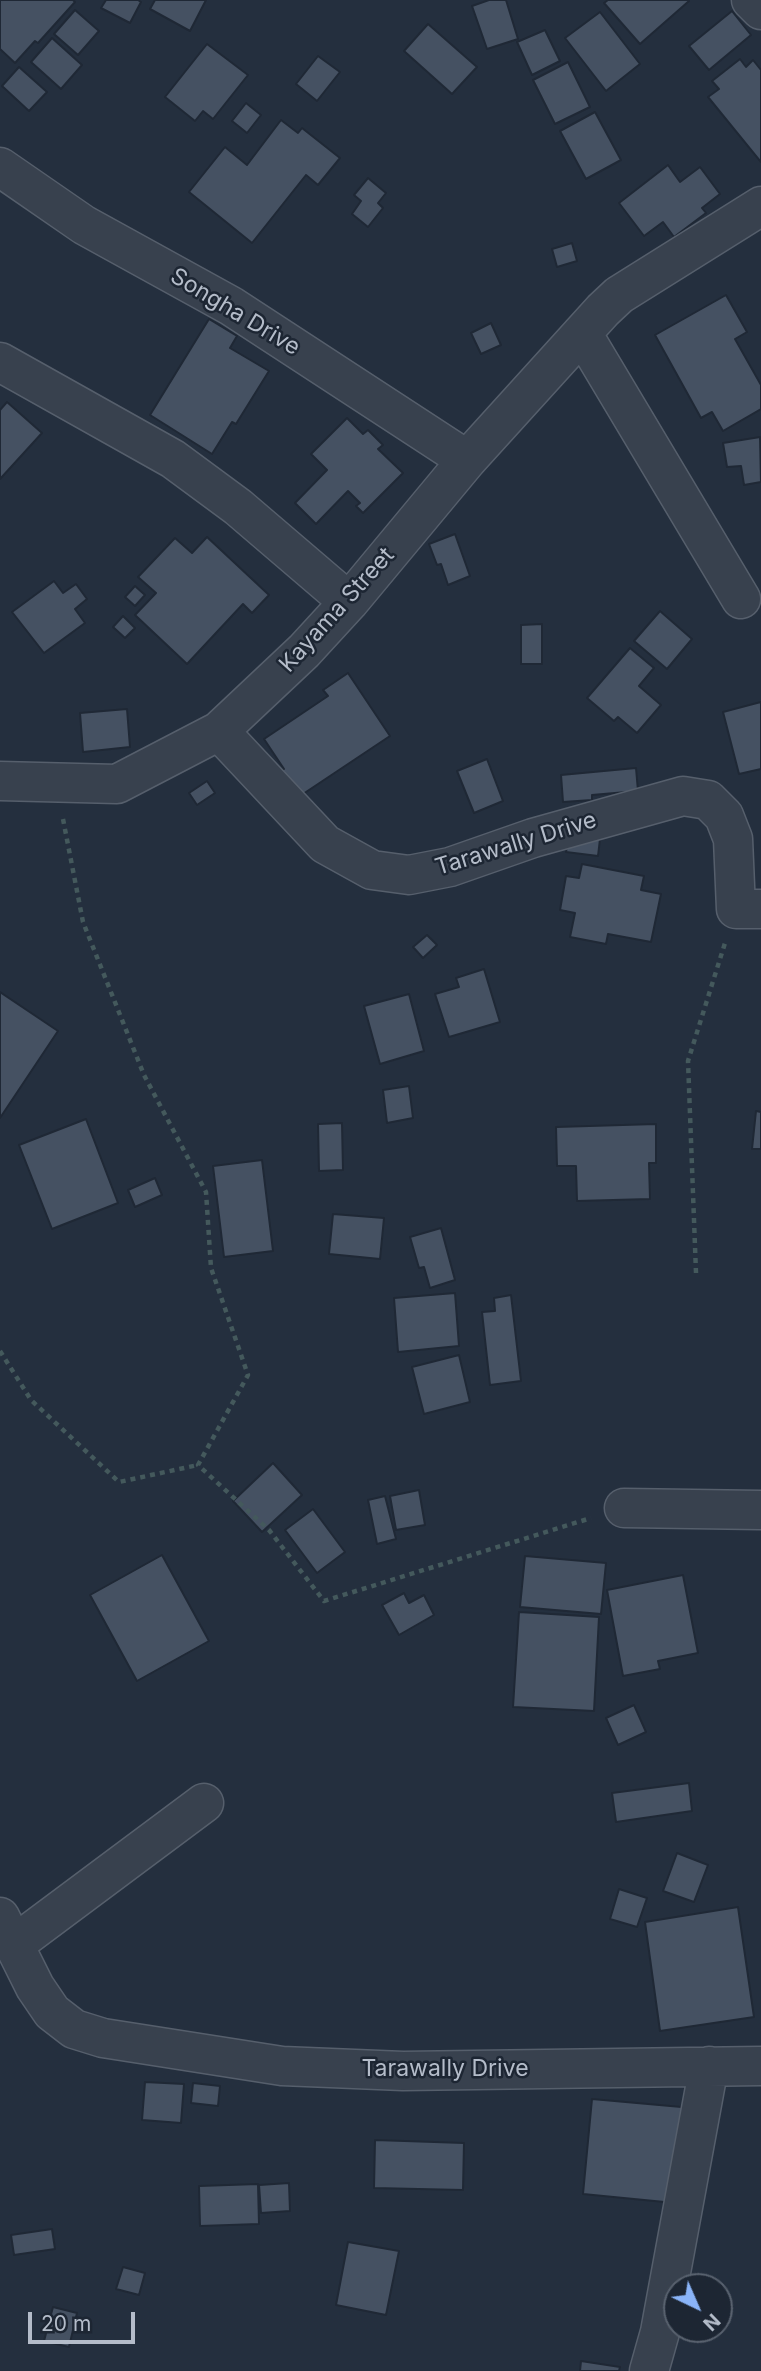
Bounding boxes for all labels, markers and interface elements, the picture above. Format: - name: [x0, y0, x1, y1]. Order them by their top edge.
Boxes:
- street label: Songha Drive: [165, 262, 305, 362]
- street label: Kayama Street: [274, 542, 400, 678]
- street label: Tarawally Drive: [432, 806, 600, 882]
- street label: Tarawally Drive: [361, 2055, 529, 2083]
- north arrow: [663, 2273, 733, 2343]
- scale bar: [32, 2298, 138, 2342]
- text: N: [698, 2309, 725, 2335]
- text: 20 m: [41, 2311, 91, 2336]

